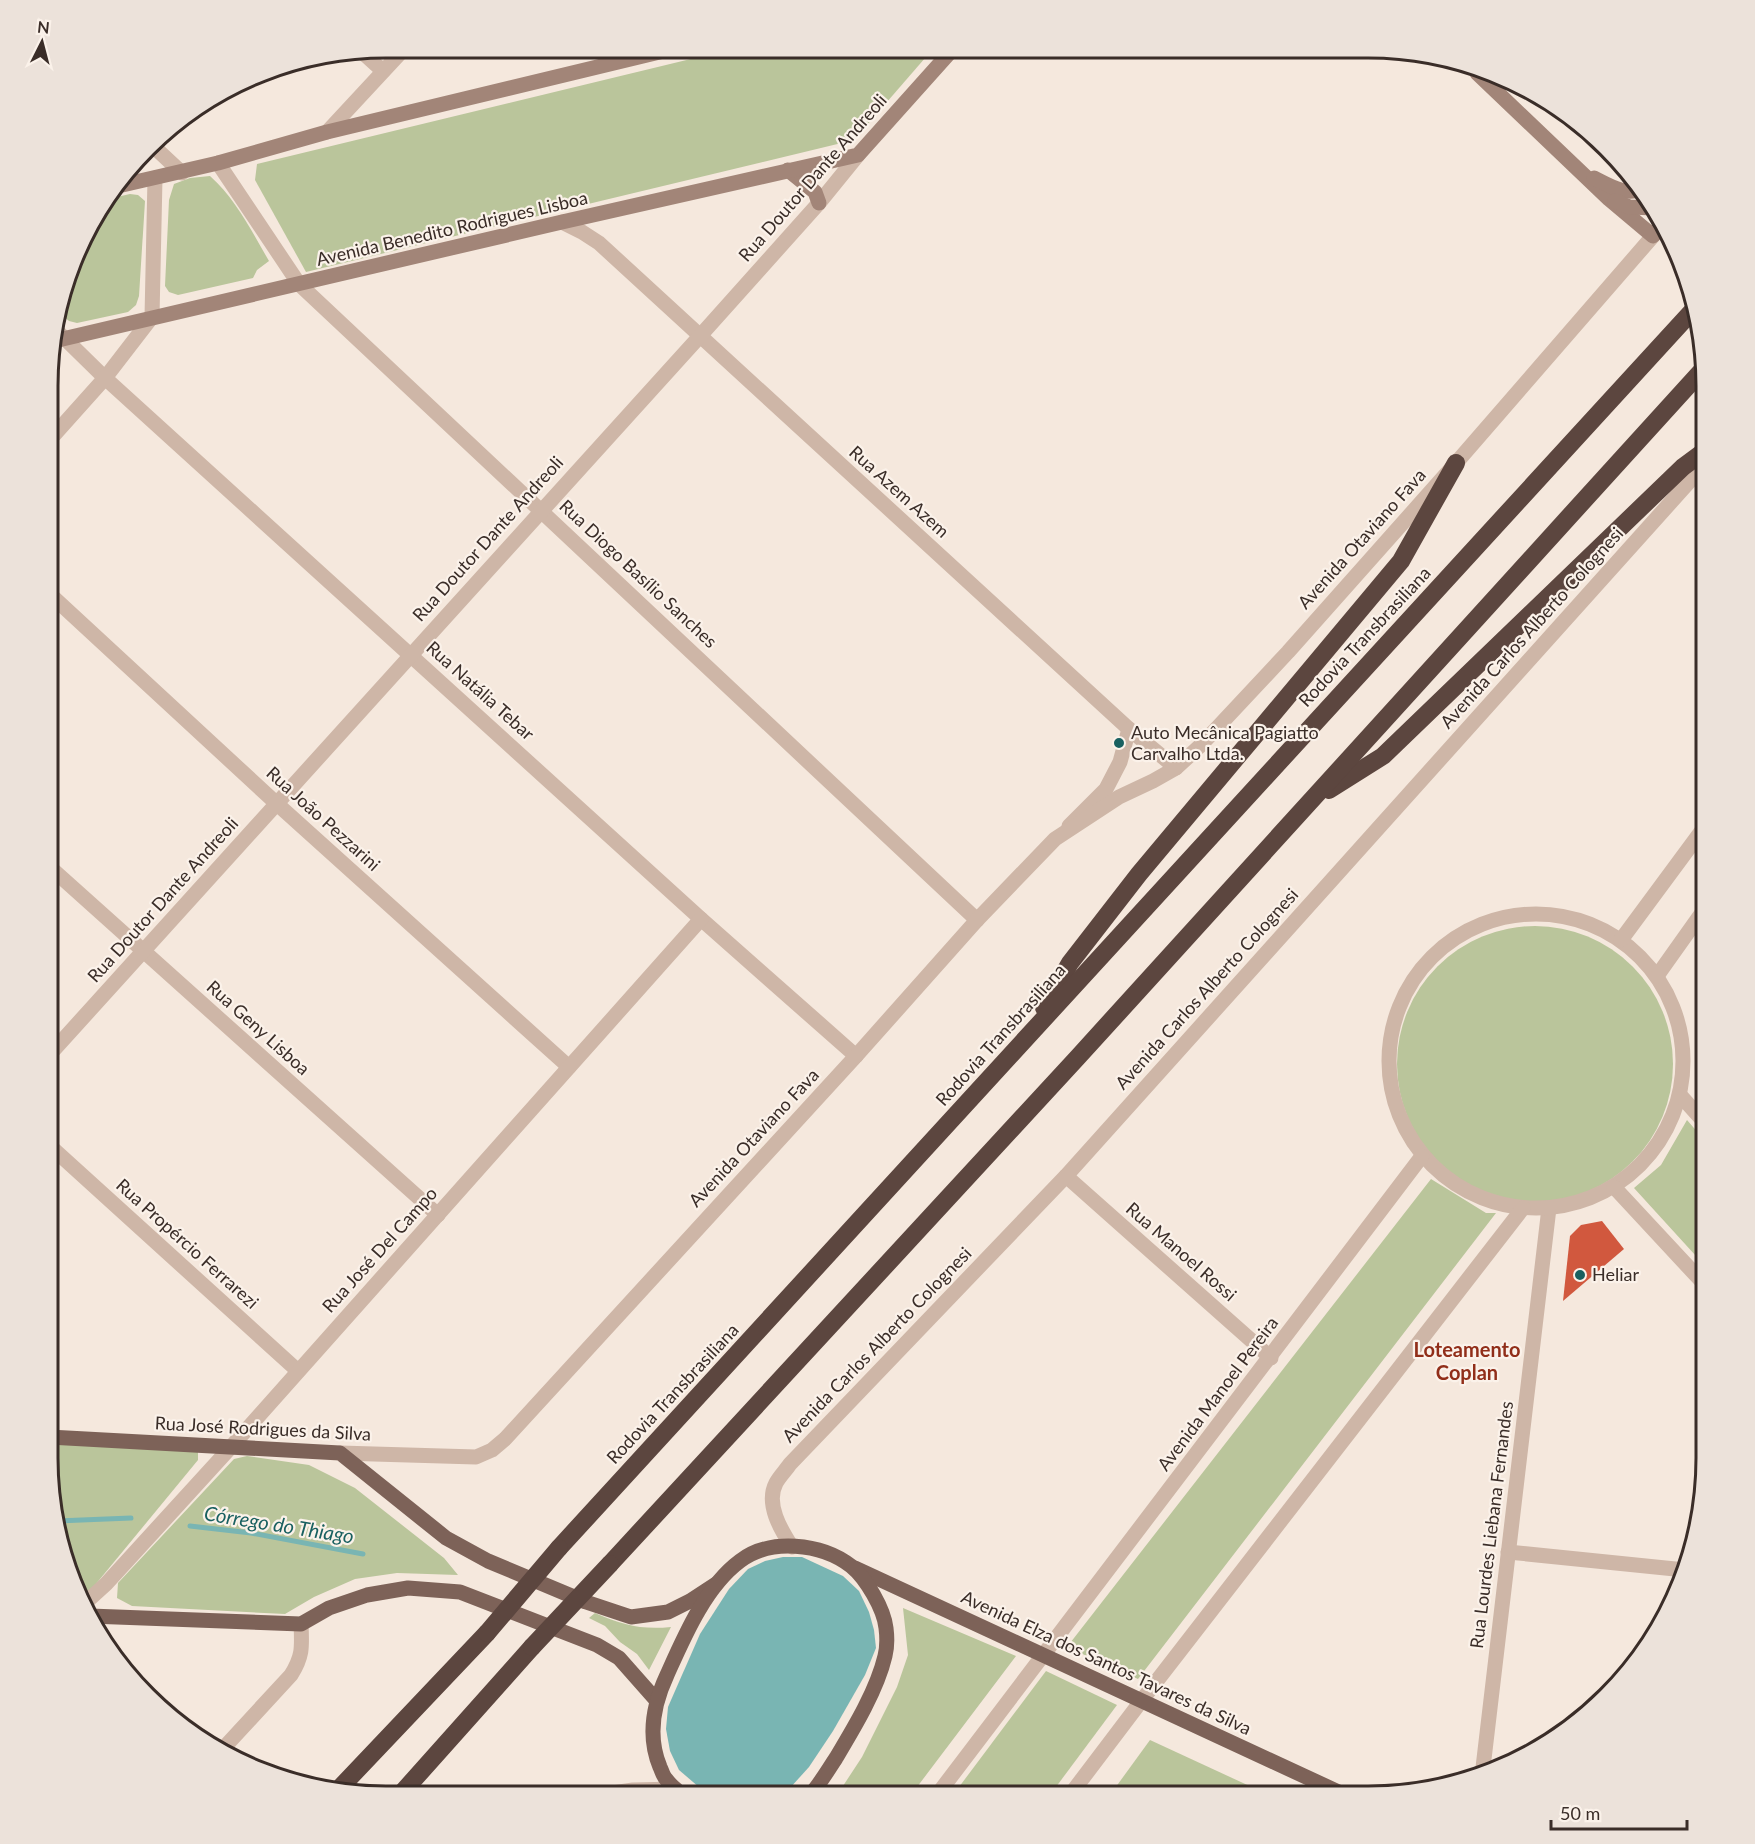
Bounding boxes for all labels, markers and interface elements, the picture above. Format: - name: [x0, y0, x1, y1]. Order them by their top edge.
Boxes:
- north arrow: [12, 12, 72, 72]
- text: N: [36, 16, 51, 37]
- street label: Rua Doutor Dante Andreoli: [734, 89, 891, 266]
- street label: Avenida Benedito Rodrigues Lisboa: [314, 186, 590, 270]
- street label: Rua Azem Azem: [845, 441, 954, 542]
- street label: Rua Doutor Dante Andreoli: [407, 451, 567, 625]
- street label: Avenida Otaviano Fava: [1293, 464, 1430, 613]
- street label: Rua Diogo Basílio Sanches: [555, 495, 722, 652]
- street label: Avenida Carlos Alberto Colognesi: [1435, 522, 1627, 732]
- street label: Rodovia Transbrasiliana: [1294, 562, 1435, 711]
- street label: Rua Natália Tebar: [422, 636, 539, 745]
- place label: Auto Mecânica Pagiatto Carvalho Ltda.: [1131, 721, 1319, 764]
- marker: Auto Mecânica Pagiatto Carvalho Ltda.: [1112, 736, 1126, 750]
- street label: Rua João Pezzarini: [262, 761, 385, 875]
- street label: Rua Doutor Dante Andreoli: [82, 812, 242, 986]
- street label: Avenida Carlos Alberto Colognesi: [1110, 883, 1302, 1093]
- street label: Rodovia Transbrasiliana: [931, 959, 1070, 1110]
- street label: Rua Geny Lisboa: [203, 975, 315, 1079]
- street label: Avenida Otaviano Fava: [684, 1064, 823, 1211]
- street label: Rua Propércio Ferrarezi: [112, 1174, 263, 1313]
- street label: Rua José Del Campo: [317, 1182, 441, 1317]
- street label: Rua Manoel Rossi: [1122, 1197, 1241, 1305]
- street label: Avenida Carlos Alberto Colognesi: [777, 1242, 976, 1447]
- place label: Heliar: [1592, 1263, 1639, 1285]
- marker: Heliar: [1573, 1268, 1587, 1282]
- street label: Avenida Manoel Pereira: [1152, 1312, 1282, 1475]
- street label: Rodovia Transbrasiliana: [602, 1319, 743, 1468]
- district label: Loteamento Coplan: [1414, 1337, 1520, 1384]
- street label: Rua Lourdes Liebana Fernandes: [1465, 1400, 1517, 1650]
- street label: Rua José Rodrigues da Silva: [154, 1411, 372, 1445]
- water label: Córrego do Thiago: [203, 1500, 356, 1548]
- street label: Avenida Elza dos Santos Tavares da Silva: [958, 1585, 1255, 1739]
- scale bar: [1551, 1793, 1688, 1831]
- text: 50 m: [1560, 1802, 1600, 1824]

